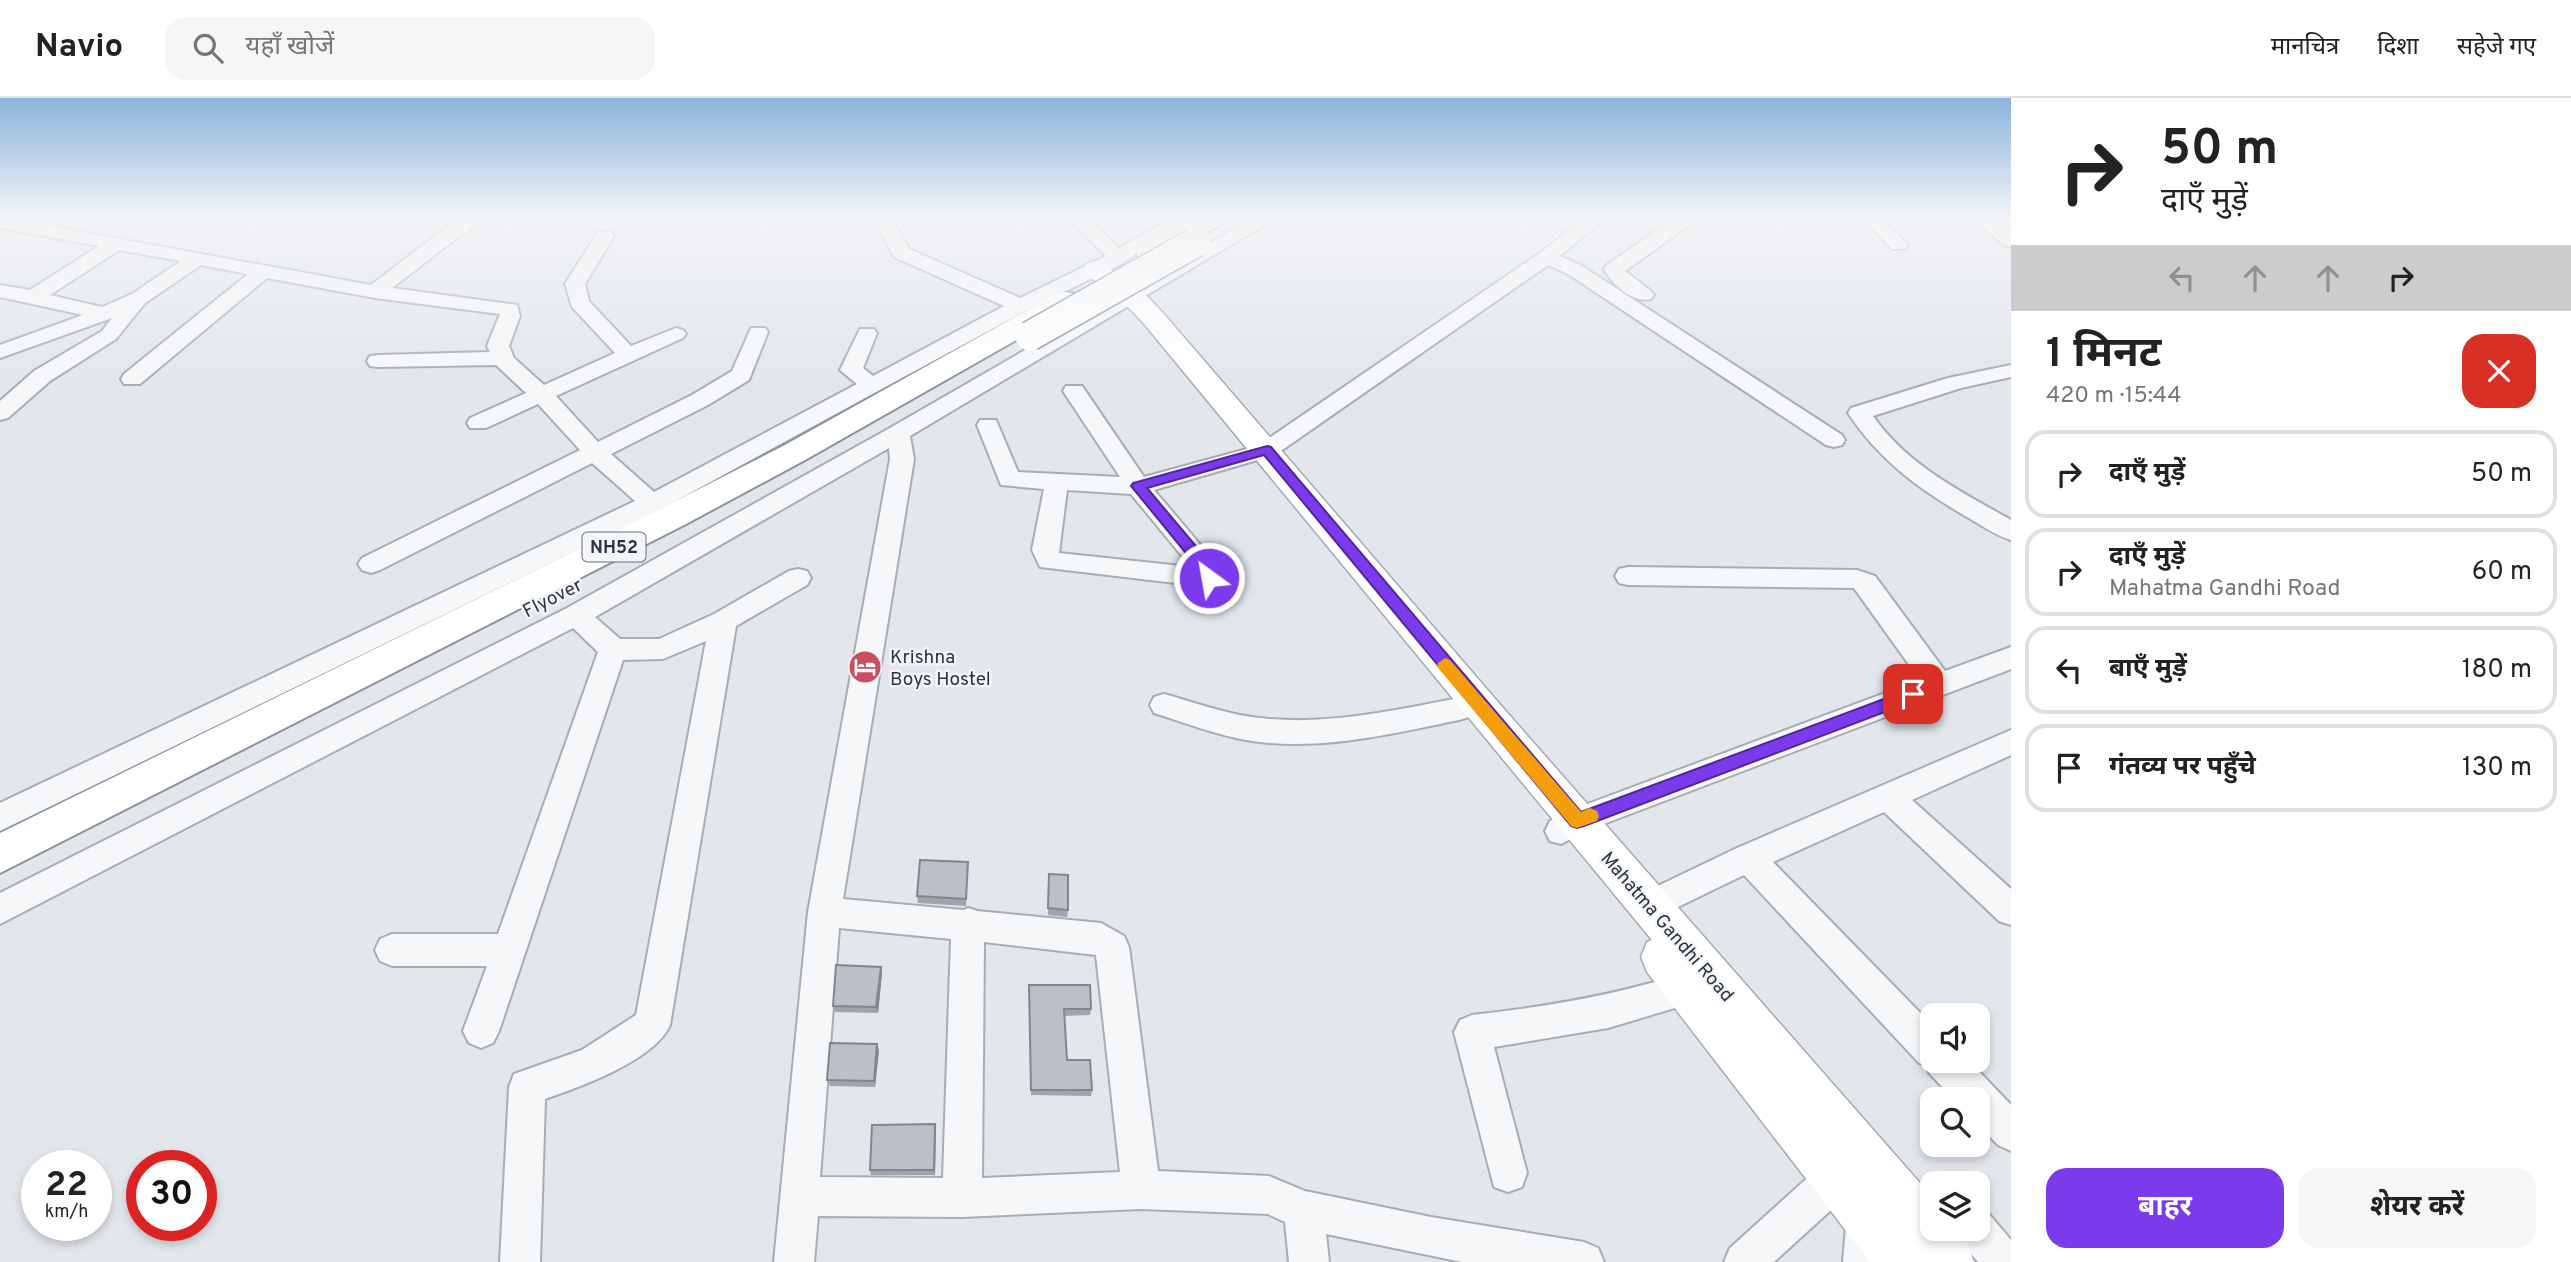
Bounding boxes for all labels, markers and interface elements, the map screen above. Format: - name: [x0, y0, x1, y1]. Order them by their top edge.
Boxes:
- search box: [165, 17, 655, 80]
- text: Navio: [35, 27, 123, 69]
- icon: search: [189, 29, 227, 67]
- text: यहाँ खोजें: [245, 31, 334, 64]
- text: मानचित्र: [2271, 33, 2339, 63]
- text: दिशा: [2377, 33, 2419, 63]
- text: सहेजे गए: [2457, 33, 2536, 63]
- text: 50 m: [2161, 120, 2278, 182]
- icon: right: [2046, 126, 2137, 217]
- text: दाएँ मुड़ें: [2161, 182, 2248, 222]
- icon: left: [2163, 259, 2201, 297]
- icon: ahead: [2236, 259, 2274, 297]
- icon: ahead: [2309, 259, 2347, 297]
- icon: right: [2382, 259, 2420, 297]
- text: 1 मिनट: [2046, 329, 2161, 382]
- button: close: [2462, 334, 2536, 408]
- text: 420 m · 15:44: [2046, 382, 2181, 411]
- icon: right: [2050, 455, 2088, 493]
- text: दाएँ मुड़ें: [2109, 457, 2185, 490]
- text: 50 m: [2471, 458, 2532, 491]
- road number: NH52: [582, 532, 646, 561]
- position arrow: [1172, 541, 1246, 615]
- text: दाएँ मुड़ें: [2109, 541, 2185, 574]
- icon: right: [2050, 553, 2088, 591]
- text: 60 m: [2472, 556, 2532, 589]
- street label: Flyover: [519, 573, 587, 624]
- text: Mahatma Gandhi Road: [2109, 575, 2340, 604]
- place label: Krishna Boys Hostel: [890, 646, 991, 692]
- hotel icon: Krishna Boys Hostel: [846, 648, 884, 686]
- icon: left: [2050, 651, 2088, 689]
- text: बाएँ मुड़ें: [2109, 653, 2187, 686]
- text: 180 m: [2462, 654, 2532, 687]
- pin: [1883, 664, 1943, 724]
- icon: arrive: [1894, 675, 1932, 713]
- icon: arrive: [2050, 749, 2088, 787]
- text: गंतव्य पर पहुँचे: [2109, 751, 2256, 784]
- text: 130 m: [2462, 752, 2532, 785]
- street label: Mahatma Gandhi Road: [1595, 847, 1738, 1007]
- map controls: [1920, 1003, 1990, 1241]
- button: sound: [1920, 1003, 1990, 1073]
- button: search: [1920, 1087, 1990, 1157]
- speed limit sign: 30: [126, 1150, 217, 1241]
- text: 22: [45, 1164, 88, 1208]
- button: बाहर: [2046, 1168, 2284, 1248]
- button: शेयर करें: [2298, 1168, 2536, 1248]
- button: layers: [1920, 1171, 1990, 1241]
- text: km/h: [45, 1201, 88, 1224]

